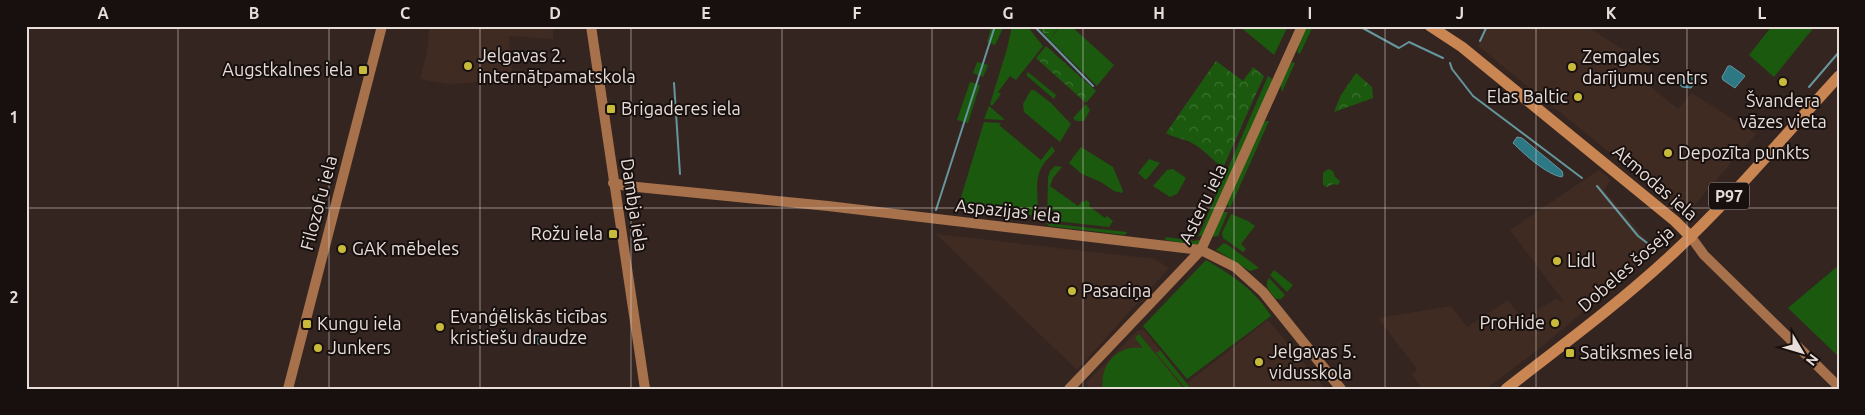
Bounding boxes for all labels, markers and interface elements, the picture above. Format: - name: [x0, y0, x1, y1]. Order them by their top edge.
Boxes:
- text: A: [97, 4, 109, 22]
- text: B: [249, 4, 259, 22]
- text: C: [400, 4, 410, 22]
- text: D: [549, 4, 561, 22]
- text: E: [701, 4, 711, 22]
- text: F: [853, 4, 862, 22]
- text: G: [1002, 4, 1014, 22]
- text: H: [1153, 4, 1165, 22]
- text: I: [1308, 4, 1312, 22]
- text: J: [1456, 4, 1464, 22]
- text: K: [1606, 4, 1617, 22]
- text: L: [1758, 4, 1767, 22]
- place label: Jelgavas 2. internātpamatskola: [478, 45, 636, 86]
- place label: Zemgales darījumu centrs: [1582, 46, 1708, 87]
- place label: Augstkalnes iela: [222, 59, 353, 79]
- marker: Jelgavas 2. internātpamatskola: [462, 60, 474, 72]
- marker: Zemgales darījumu centrs: [1566, 61, 1578, 73]
- marker: Augstkalnes iela: [357, 64, 369, 76]
- marker: Švandera vāzes vieta: [1777, 76, 1789, 88]
- place label: Elas Baltic: [1487, 86, 1568, 106]
- place label: Švandera vāzes vieta: [1739, 89, 1827, 131]
- marker: Elas Baltic: [1572, 91, 1584, 103]
- place label: Brigaderes iela: [621, 98, 741, 118]
- marker: Brigaderes iela: [605, 103, 617, 115]
- text: 1: [9, 108, 19, 126]
- street label: Atmodas iela: [1610, 140, 1702, 224]
- place label: Depozīta punkts: [1678, 142, 1810, 162]
- marker: Depozīta punkts: [1662, 147, 1674, 159]
- street label: Filozofu iela: [296, 153, 340, 252]
- street label: Dambja iela: [618, 157, 652, 253]
- street label: Asteru iela: [1174, 160, 1230, 247]
- road number: P97: [1709, 182, 1749, 210]
- street label: Aspazijas iela: [954, 195, 1062, 225]
- street label: Dobeles šoseja: [1573, 221, 1677, 315]
- place label: Rožu iela: [530, 223, 603, 243]
- marker: Rožu iela: [607, 228, 619, 240]
- place label: GAK mēbeles: [352, 238, 459, 258]
- marker: GAK mēbeles: [336, 243, 348, 255]
- place label: Lidl: [1567, 250, 1596, 270]
- marker: Lidl: [1551, 255, 1563, 267]
- place label: Pasaciņa: [1082, 280, 1151, 300]
- marker: Pasaciņa: [1066, 285, 1078, 297]
- text: 2: [9, 288, 19, 306]
- place label: Evanģēliskās ticības kristiešu draudze: [450, 306, 608, 347]
- place label: ProHide: [1480, 312, 1545, 332]
- place label: Kungu iela: [317, 313, 402, 333]
- marker: ProHide: [1549, 317, 1561, 329]
- marker: Kungu iela: [301, 318, 313, 330]
- marker: Evanģēliskās ticības kristiešu draudze: [434, 321, 446, 333]
- north arrow: [1778, 328, 1828, 378]
- place label: Junkers: [328, 337, 391, 357]
- place label: Jelgavas 5. vidusskola: [1269, 341, 1357, 382]
- marker: Junkers: [312, 342, 324, 354]
- place label: Satiksmes iela: [1580, 342, 1693, 362]
- marker: Satiksmes iela: [1564, 347, 1576, 359]
- text: N: [1803, 351, 1822, 369]
- marker: Jelgavas 5. vidusskola: [1253, 356, 1265, 368]

